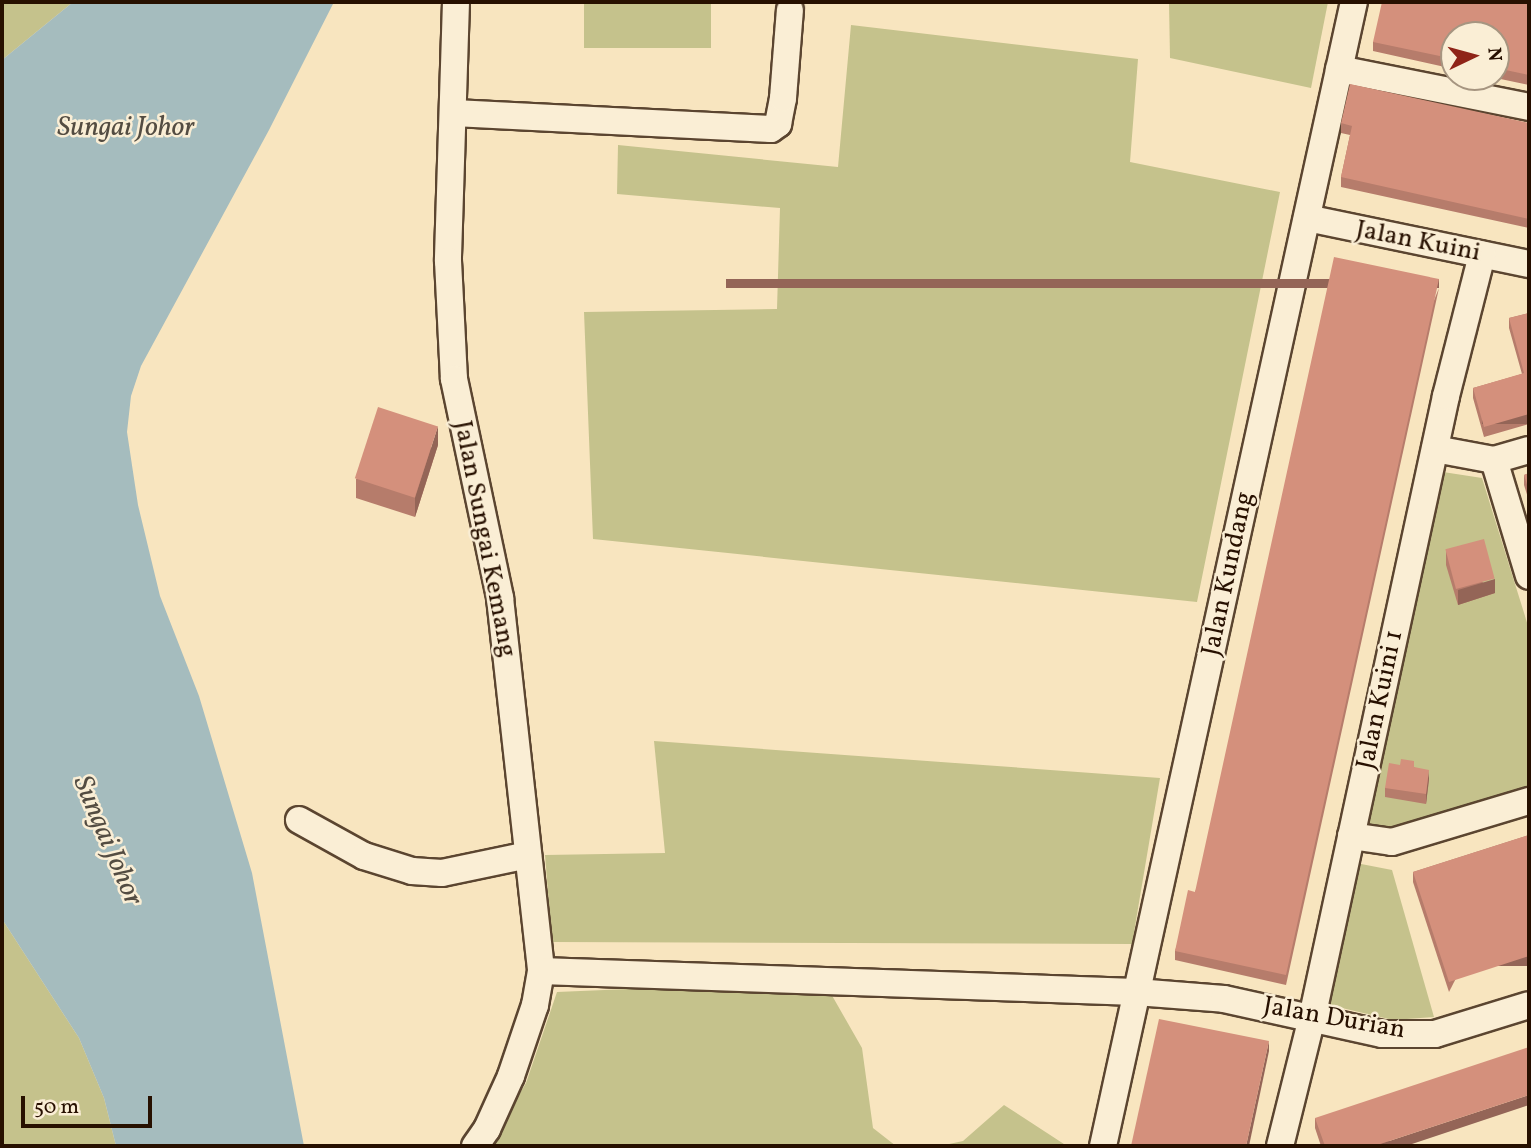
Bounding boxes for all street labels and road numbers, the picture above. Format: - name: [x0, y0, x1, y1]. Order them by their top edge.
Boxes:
- street label: Jalan Kuini: [1353, 215, 1483, 269]
- street label: Jalan Sungai Kemang: [446, 418, 522, 660]
- street label: Jalan Kundang: [1196, 489, 1262, 659]
- street label: Jalan Kuini 1: [1351, 627, 1411, 773]
- street label: Jalan Durian: [1260, 991, 1408, 1047]

